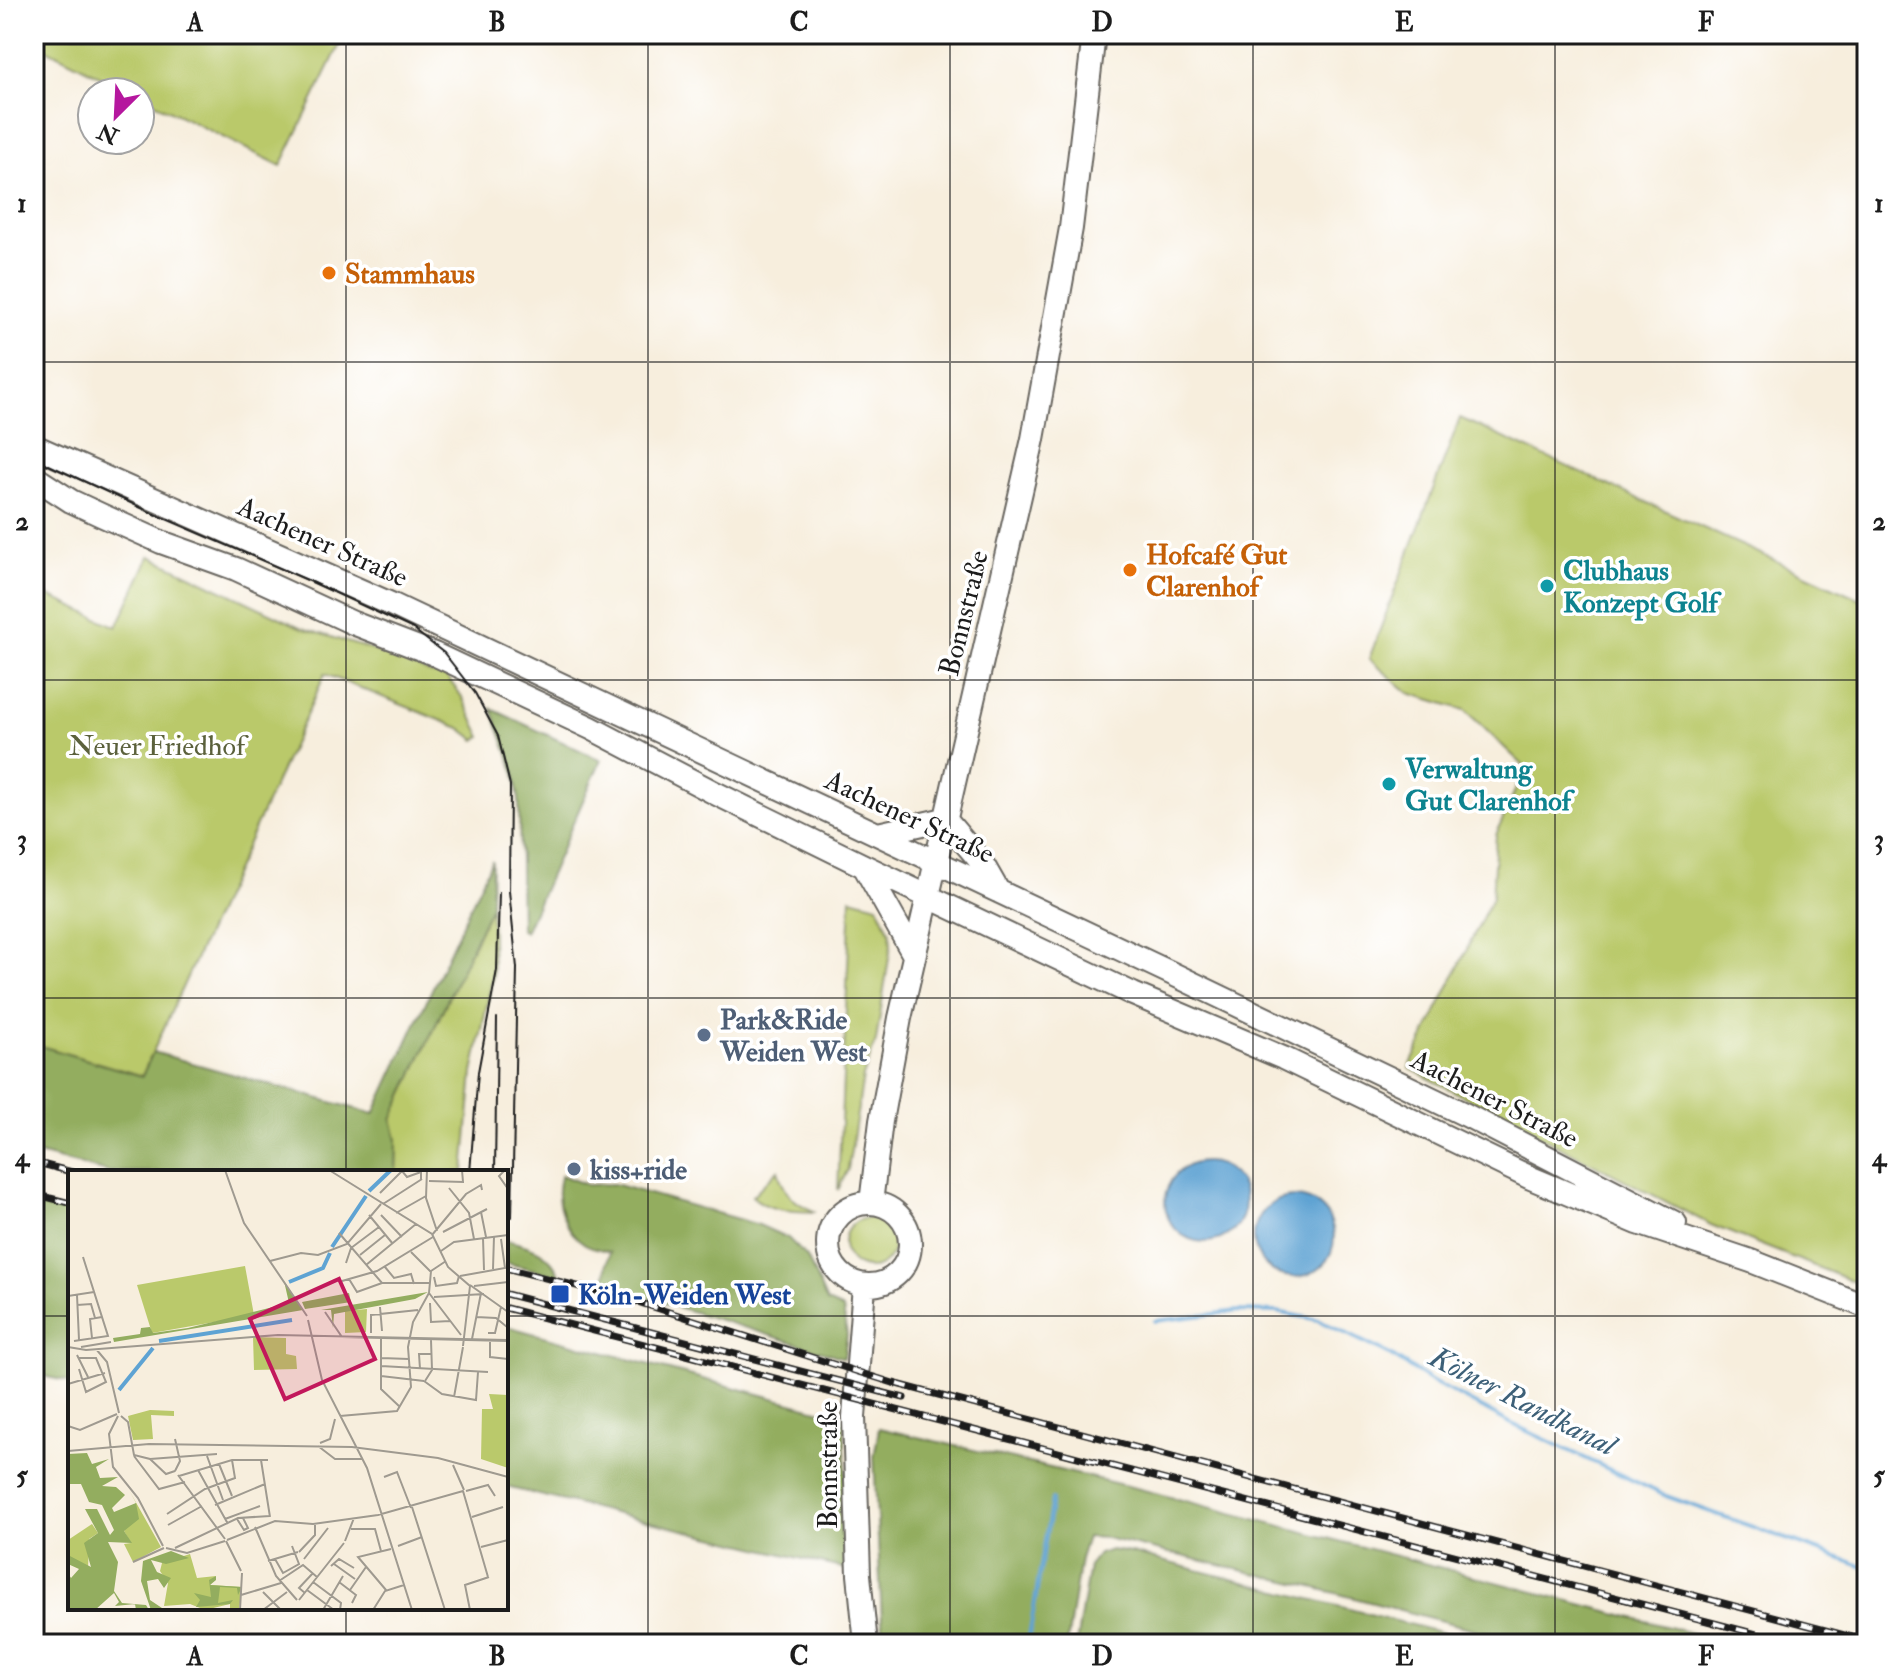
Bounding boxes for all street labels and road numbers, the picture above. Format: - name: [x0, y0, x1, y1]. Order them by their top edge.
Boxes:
- street label: Aachener Straße: [231, 489, 413, 596]
- street label: Bonnstraße: [932, 547, 997, 680]
- street label: Aachener Straße: [818, 762, 1000, 872]
- street label: Aachener Straße: [1404, 1042, 1584, 1157]
- street label: Bonnstraße: [811, 1401, 846, 1529]

